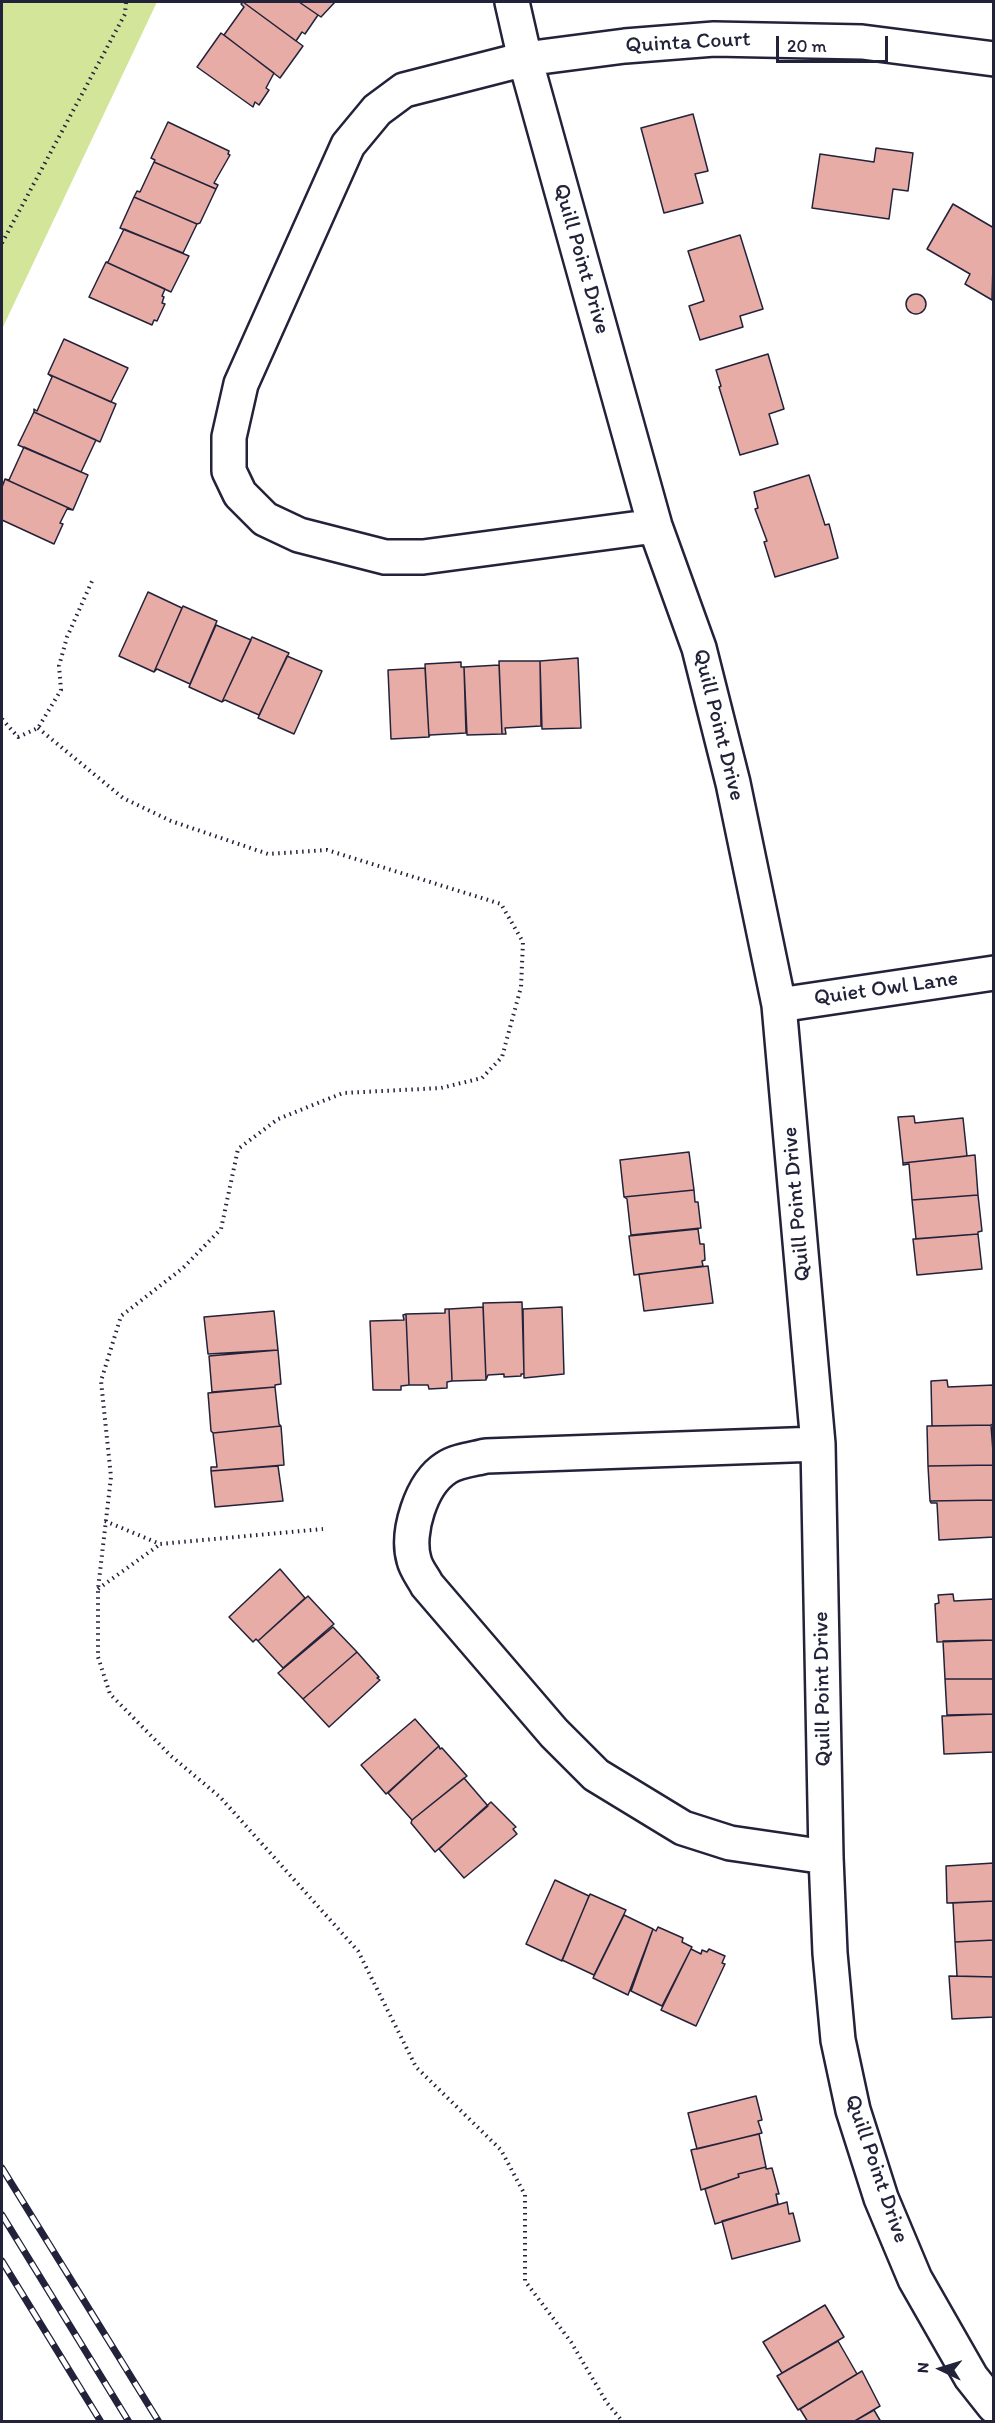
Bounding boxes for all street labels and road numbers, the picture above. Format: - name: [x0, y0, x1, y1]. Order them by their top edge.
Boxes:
- street label: Quinta Court: [625, 27, 751, 59]
- street label: Quill Point Drive: [547, 181, 615, 337]
- street label: Quill Point Drive: [686, 647, 750, 803]
- street label: Quiet Owl Lane: [812, 966, 960, 1012]
- street label: Quill Point Drive: [777, 1126, 817, 1282]
- street label: Quill Point Drive: [808, 1611, 838, 1767]
- street label: Quill Point Drive: [838, 2091, 914, 2247]

